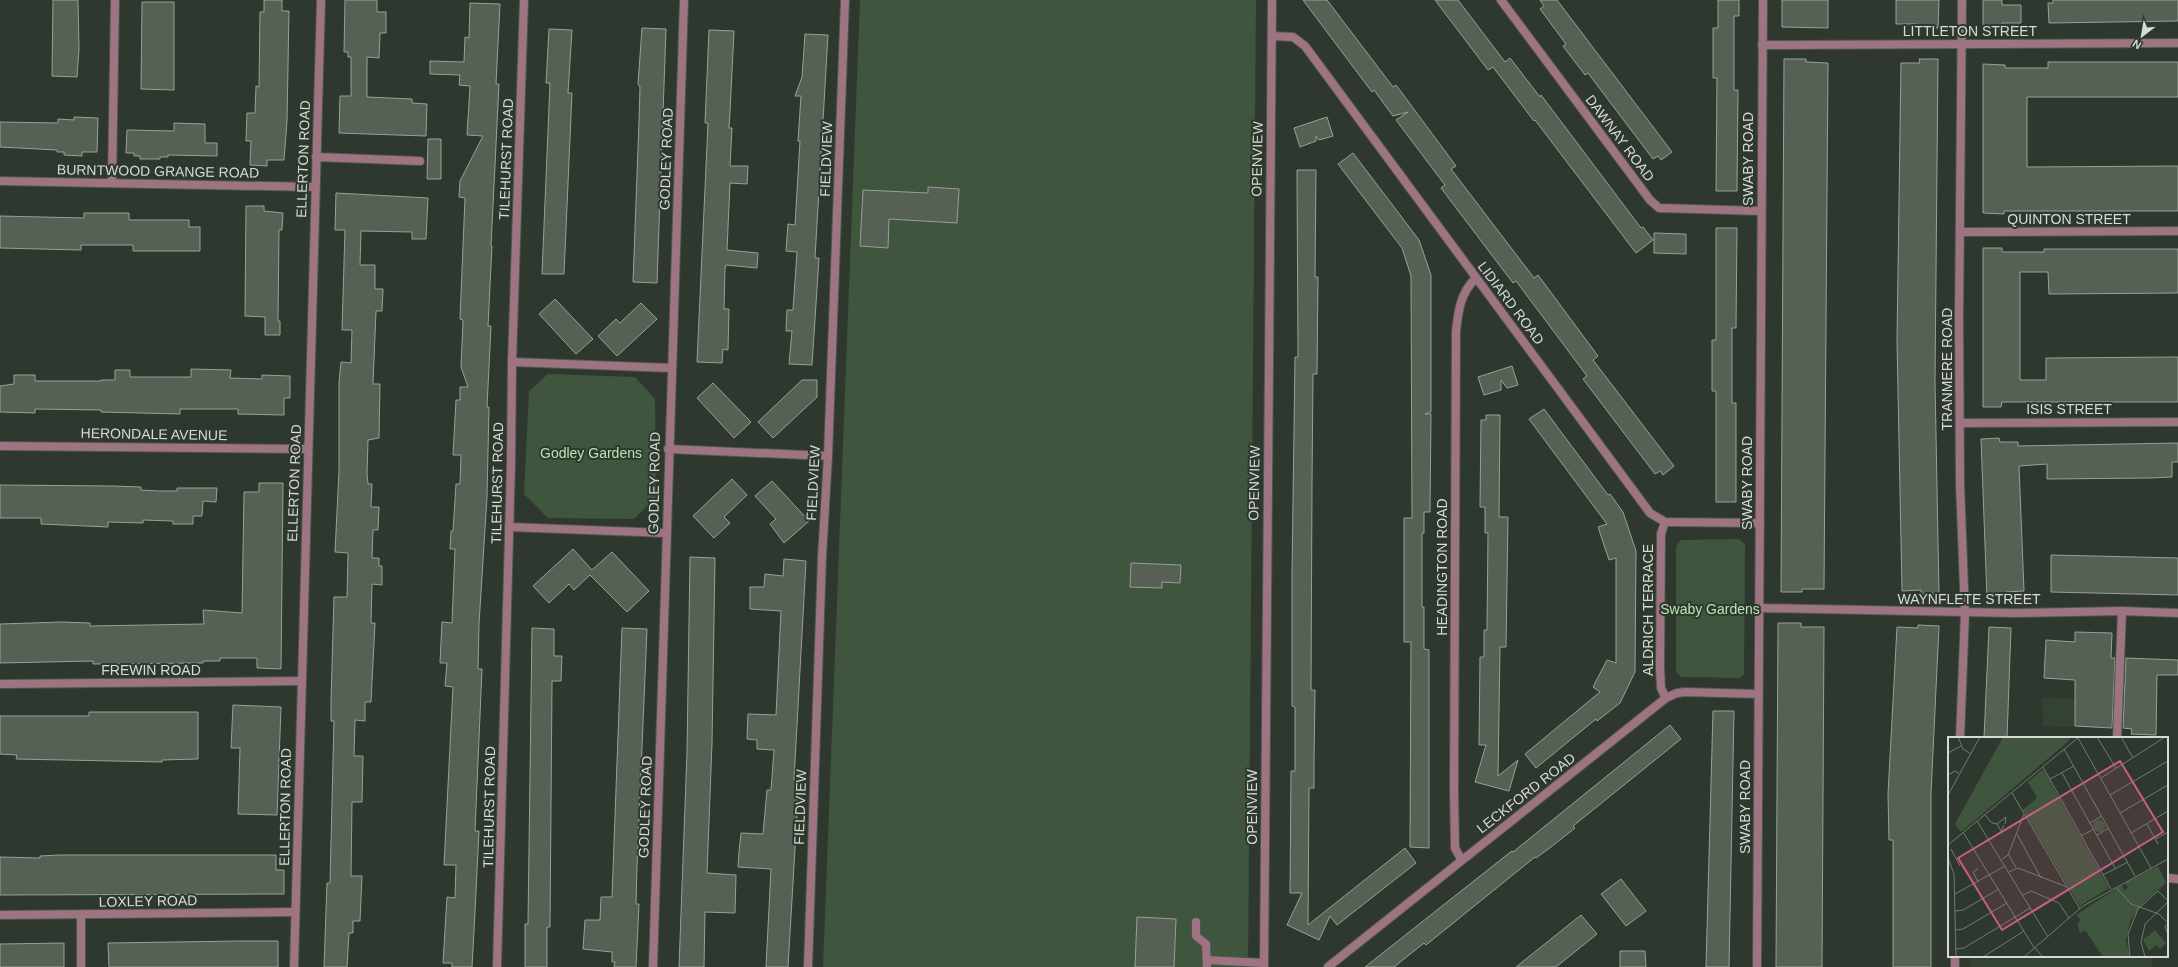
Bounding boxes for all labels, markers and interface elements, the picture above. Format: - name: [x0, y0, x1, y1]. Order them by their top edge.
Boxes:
- north arrow: [2122, 16, 2162, 56]
- street label: LITTLETON STREET: [1903, 23, 2038, 39]
- text: N: [2130, 37, 2143, 52]
- street label: DAWNAY ROAD: [1582, 92, 1658, 184]
- street label: TILEHURST ROAD: [496, 98, 516, 220]
- street label: ELLERTON ROAD: [293, 100, 313, 218]
- street label: GODLEY ROAD: [656, 108, 676, 210]
- street label: SWABY ROAD: [1740, 112, 1756, 206]
- street label: FIELDVIEW: [817, 120, 835, 197]
- street label: OPENVIEW: [1248, 120, 1266, 197]
- street label: BURNTWOOD GRANGE ROAD: [57, 161, 259, 181]
- street label: QUINTON STREET: [2007, 211, 2131, 227]
- street label: LIDIARD ROAD: [1475, 258, 1547, 348]
- street label: TRANMERE ROAD: [1939, 308, 1955, 430]
- street label: ISIS STREET: [2026, 401, 2112, 417]
- street label: TILEHURST ROAD: [488, 422, 506, 544]
- street label: ELLERTON ROAD: [284, 424, 304, 542]
- street label: HERONDALE AVENUE: [80, 425, 228, 443]
- street label: GODLEY ROAD: [645, 432, 663, 534]
- street label: SWABY ROAD: [1739, 436, 1755, 530]
- street label: FIELDVIEW: [803, 444, 823, 521]
- street label: OPENVIEW: [1245, 444, 1263, 521]
- park label: Godley Gardens: [540, 445, 642, 461]
- street label: HEADINGTON ROAD: [1434, 498, 1450, 636]
- street label: ALDRICH TERRACE: [1640, 544, 1656, 676]
- street label: WAYNFLETE STREET: [1897, 591, 2041, 607]
- park label: Swaby Gardens: [1660, 601, 1760, 617]
- street label: FREWIN ROAD: [101, 662, 201, 678]
- inset map: [1948, 737, 2168, 957]
- street label: TILEHURST ROAD: [480, 746, 498, 868]
- street label: ELLERTON ROAD: [276, 748, 294, 866]
- street label: LECKFORD ROAD: [1474, 750, 1578, 836]
- street label: GODLEY ROAD: [635, 756, 655, 858]
- street label: SWABY ROAD: [1737, 760, 1753, 854]
- street label: FIELDVIEW: [791, 768, 809, 845]
- street label: OPENVIEW: [1244, 768, 1260, 845]
- street label: LOXLEY ROAD: [99, 892, 197, 910]

